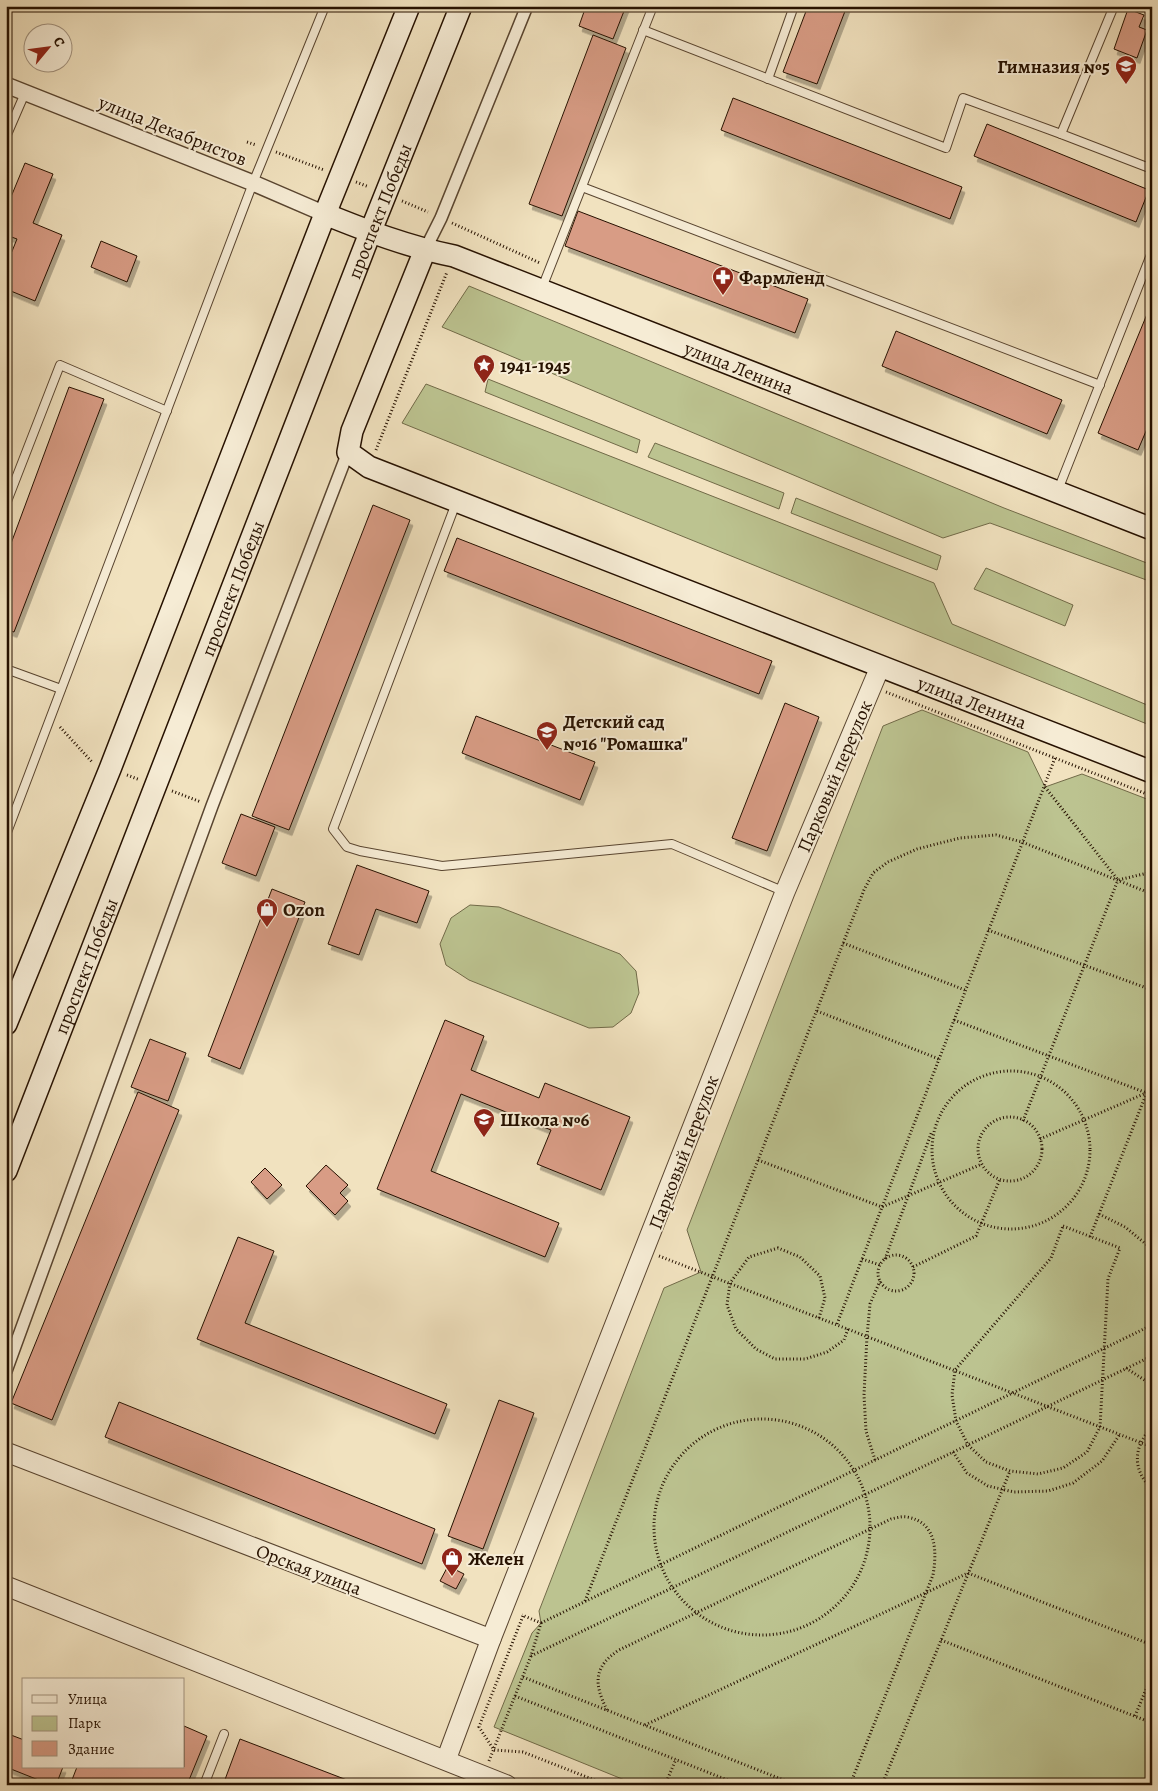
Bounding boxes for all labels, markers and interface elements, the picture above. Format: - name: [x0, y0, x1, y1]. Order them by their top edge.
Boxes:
- north arrow: [22, 22, 72, 72]
- text: С: [49, 34, 70, 51]
- place label: Гимназия №5: [997, 54, 1110, 80]
- school or university icon: Гимназия №5: [1114, 54, 1138, 85]
- street label: улица Декабристов: [94, 89, 251, 173]
- street label: проспект Победы: [341, 140, 419, 283]
- pharmacy icon: Фармленд: [711, 265, 735, 296]
- place label: Фармленд: [739, 265, 825, 291]
- street label: улица Ленина: [680, 335, 797, 402]
- place icon: 1941-1945: [472, 353, 496, 384]
- place label: 1941-1945: [500, 353, 571, 379]
- street label: проспект Победы: [195, 517, 271, 660]
- street label: улица Ленина: [913, 670, 1031, 736]
- street label: Парковый переулок: [791, 696, 879, 857]
- place label: Детский сад №16 "Ромашка": [563, 709, 688, 757]
- school or university icon: Детский сад №16 "Ромашка": [535, 720, 559, 751]
- street label: проспект Победы: [48, 895, 125, 1038]
- shop icon: Ozon: [255, 897, 279, 928]
- place label: Ozon: [283, 897, 325, 923]
- street label: Парковый переулок: [643, 1071, 725, 1233]
- school or university icon: Школа №6: [472, 1107, 496, 1138]
- place label: Школа №6: [500, 1107, 590, 1133]
- street label: Орская улица: [252, 1538, 365, 1602]
- shop icon: Желен: [440, 1546, 464, 1577]
- place label: Желен: [468, 1546, 524, 1572]
- legend: [22, 1678, 185, 1768]
- text: Улица: [68, 1689, 107, 1709]
- text: Парк: [68, 1713, 101, 1733]
- text: Здание: [68, 1739, 115, 1759]

